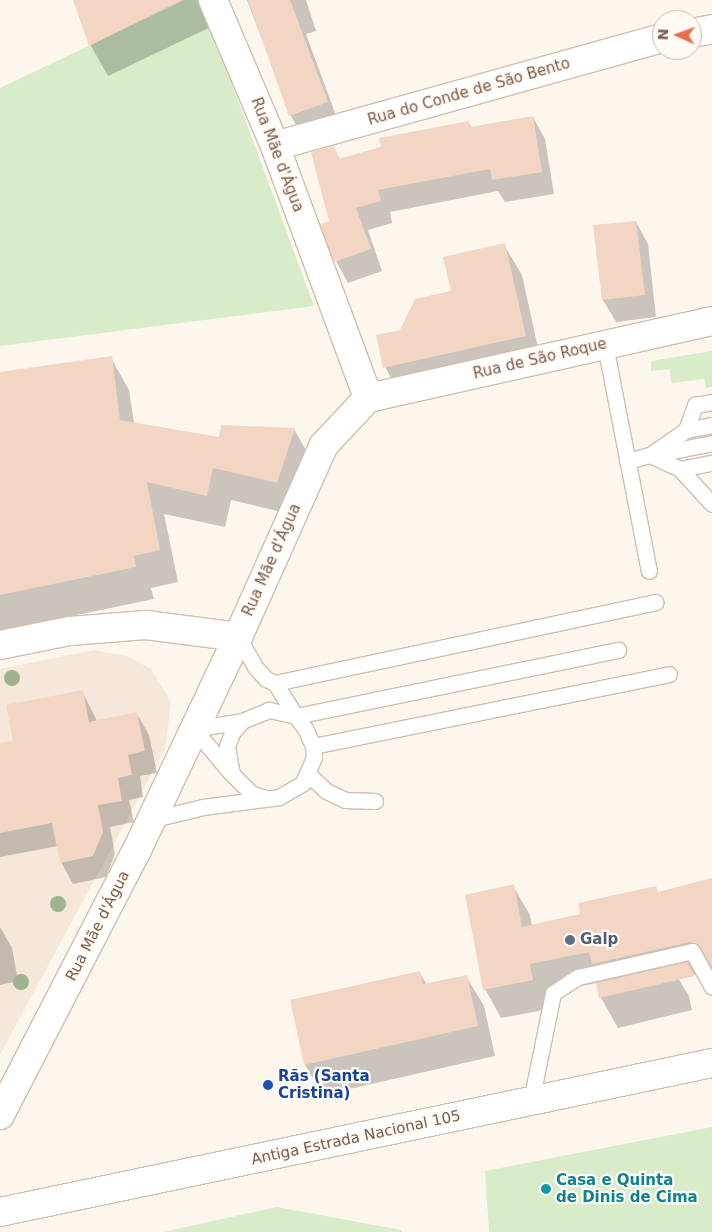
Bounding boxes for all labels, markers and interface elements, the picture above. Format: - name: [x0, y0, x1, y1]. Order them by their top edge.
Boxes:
- north arrow: [652, 10, 702, 60]
- text: N: [655, 28, 671, 41]
- street label: Rua do Conde de São Bento: [366, 54, 572, 130]
- street label: Rua Mãe d'Água: [247, 95, 307, 215]
- street label: Rua de São Roque: [471, 335, 609, 383]
- street label: Rua Mãe d'Água: [239, 501, 305, 619]
- street label: Rua Mãe d'Água: [62, 868, 134, 984]
- place label: Galp: [580, 931, 618, 949]
- marker: Galp: [564, 934, 576, 946]
- place label: Rãs (Santa Cristina): [278, 1067, 370, 1102]
- marker: Rãs (Santa Cristina): [262, 1079, 274, 1091]
- street label: Antiga Estrada Nacional 105: [250, 1107, 462, 1169]
- place label: Casa e Quinta de Dinis de Cima: [556, 1171, 698, 1206]
- marker: Casa e Quinta de Dinis de Cima: [540, 1183, 552, 1195]

